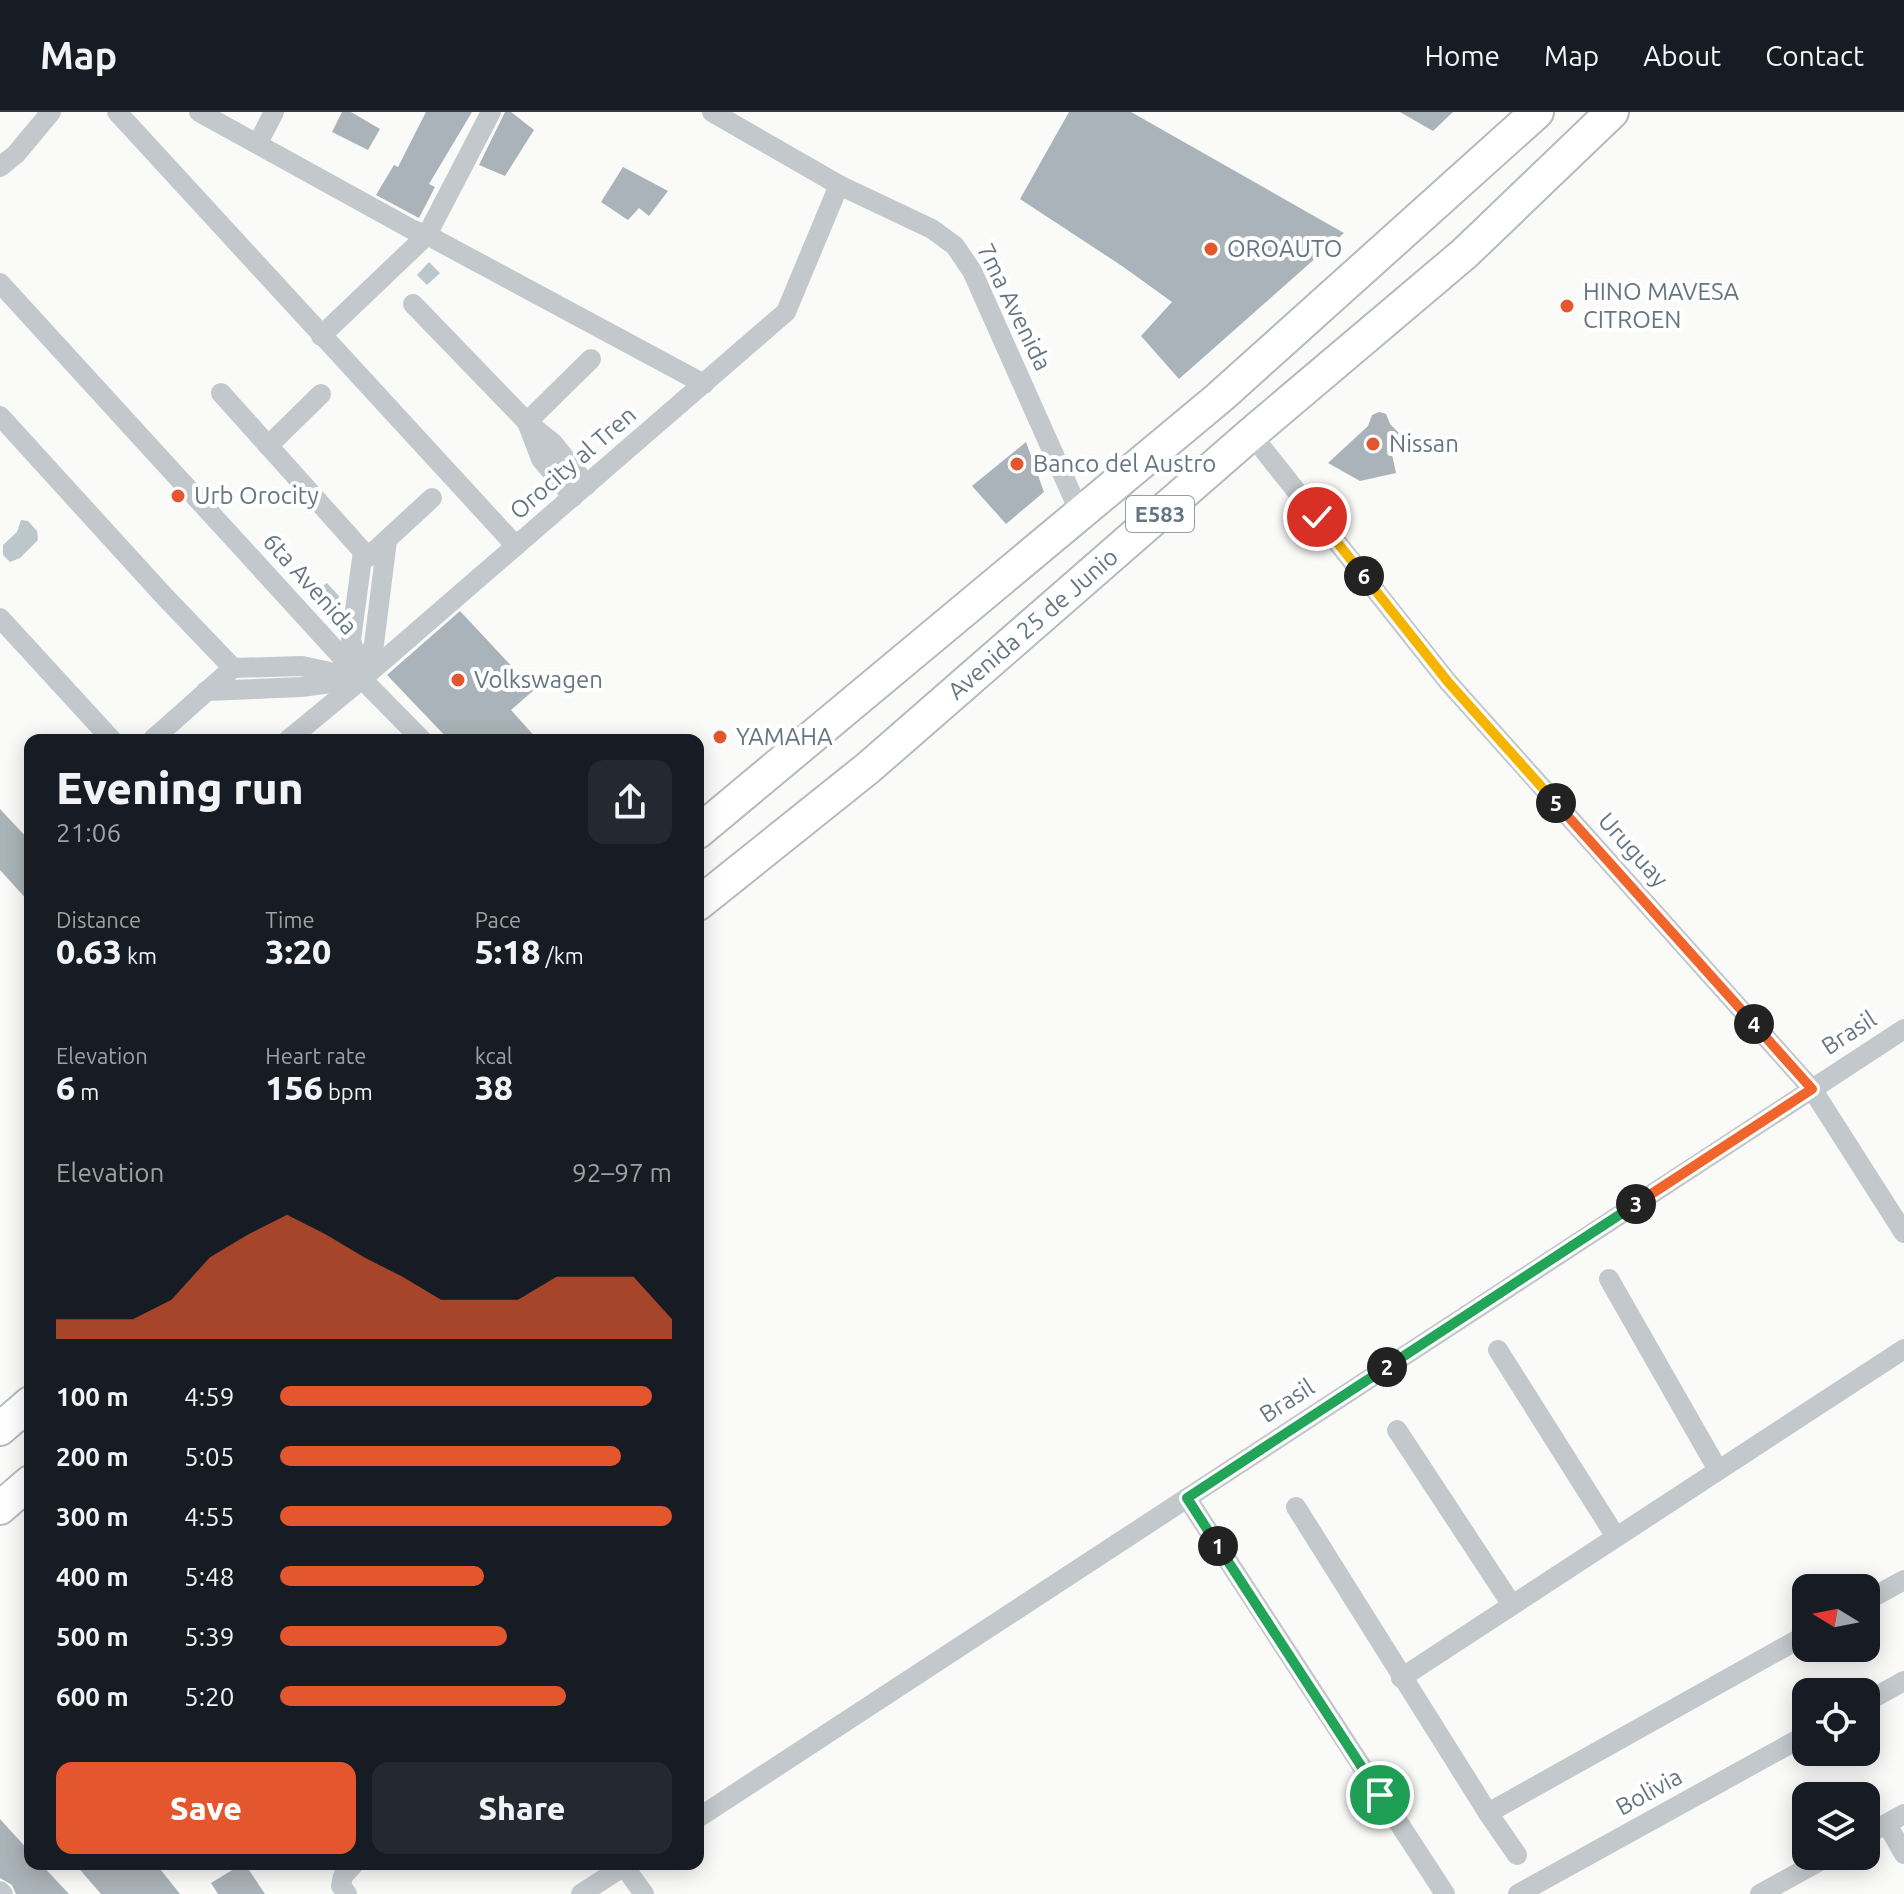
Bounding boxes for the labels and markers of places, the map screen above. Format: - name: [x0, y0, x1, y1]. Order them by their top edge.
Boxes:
- place label: OROAUTO: [1227, 235, 1342, 262]
- marker: OROAUTO: [1202, 240, 1220, 258]
- place label: HINO MAVESA CITROEN: [1583, 278, 1740, 333]
- marker: HINO MAVESA CITROEN: [1558, 297, 1576, 315]
- place label: Nissan: [1389, 430, 1459, 457]
- marker: Nissan: [1364, 435, 1382, 453]
- place label: Banco del Austro: [1033, 450, 1216, 477]
- marker: Banco del Austro: [1008, 455, 1026, 473]
- place label: Urb Orocity: [194, 482, 319, 509]
- pin: [1283, 483, 1351, 551]
- marker: Urb Orocity: [169, 487, 187, 505]
- pin: 6: [1344, 556, 1384, 596]
- place label: Volkswagen: [474, 666, 603, 693]
- marker: Volkswagen: [449, 671, 467, 689]
- place label: YAMAHA: [736, 723, 833, 750]
- marker: YAMAHA: [711, 728, 729, 746]
- pin: 5: [1536, 783, 1576, 823]
- pin: 4: [1734, 1004, 1774, 1044]
- pin: 3: [1616, 1184, 1656, 1224]
- pin: 2: [1367, 1347, 1407, 1387]
- pin: 1: [1198, 1526, 1238, 1566]
- pin: [1346, 1761, 1414, 1829]

